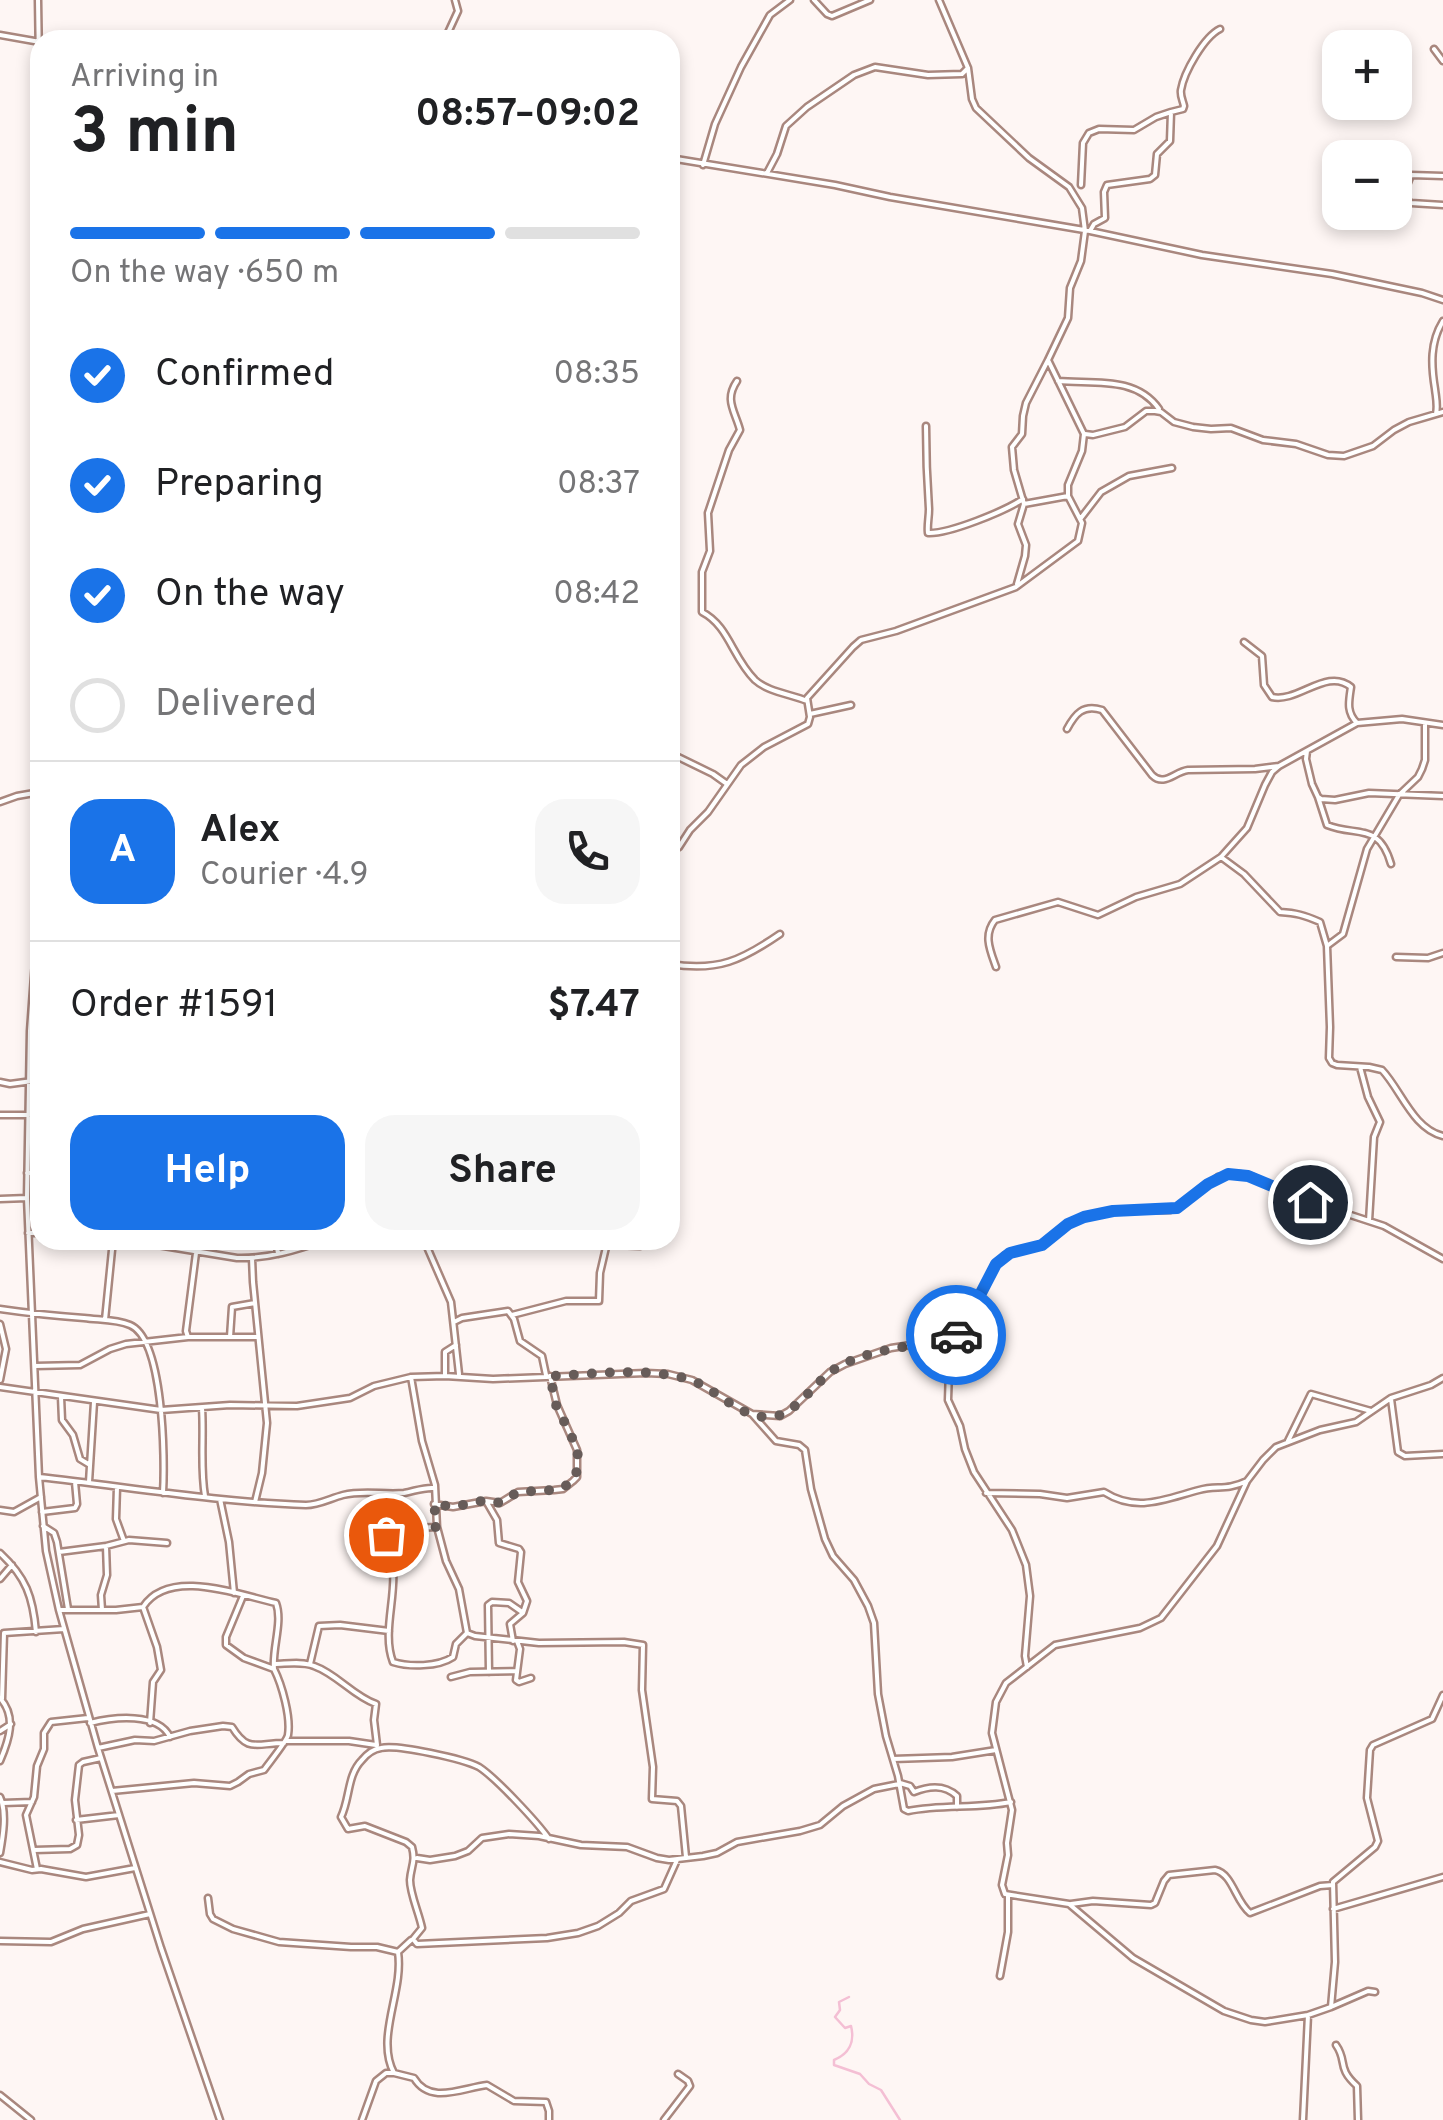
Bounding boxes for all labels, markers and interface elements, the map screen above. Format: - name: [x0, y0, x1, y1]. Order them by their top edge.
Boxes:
- map controls: [1322, 30, 1412, 230]
- button: +: [1322, 30, 1412, 120]
- text: Arriving in: [70, 58, 219, 98]
- text: 08:57–09:02: [415, 91, 640, 140]
- text: 3 min: [70, 94, 239, 176]
- button: −: [1322, 140, 1412, 230]
- text: On the way · 650 m: [70, 254, 339, 294]
- icon: check: [70, 348, 125, 403]
- text: Confirmed: [155, 351, 334, 400]
- text: 08:35: [554, 355, 640, 395]
- icon: check: [70, 458, 125, 513]
- text: Preparing: [155, 461, 324, 510]
- text: 08:37: [557, 465, 640, 505]
- icon: check: [70, 568, 125, 623]
- text: On the way: [155, 571, 345, 620]
- text: 08:42: [553, 575, 640, 615]
- text: Delivered: [155, 681, 317, 730]
- button: phone: [535, 799, 640, 904]
- text: Alex: [200, 807, 280, 856]
- text: A: [109, 827, 136, 876]
- text: Courier · 4.9: [200, 856, 369, 896]
- text: Order #1591: [70, 982, 278, 1031]
- text: $7.47: [547, 982, 640, 1031]
- button: Help: [70, 1115, 345, 1230]
- button: Share: [365, 1115, 640, 1230]
- pin: [1268, 1160, 1353, 1245]
- icon: home: [1283, 1175, 1338, 1230]
- courier: [906, 1285, 1006, 1385]
- icon: car: [929, 1308, 984, 1363]
- pin: [344, 1493, 429, 1578]
- icon: bag: [359, 1508, 414, 1563]

